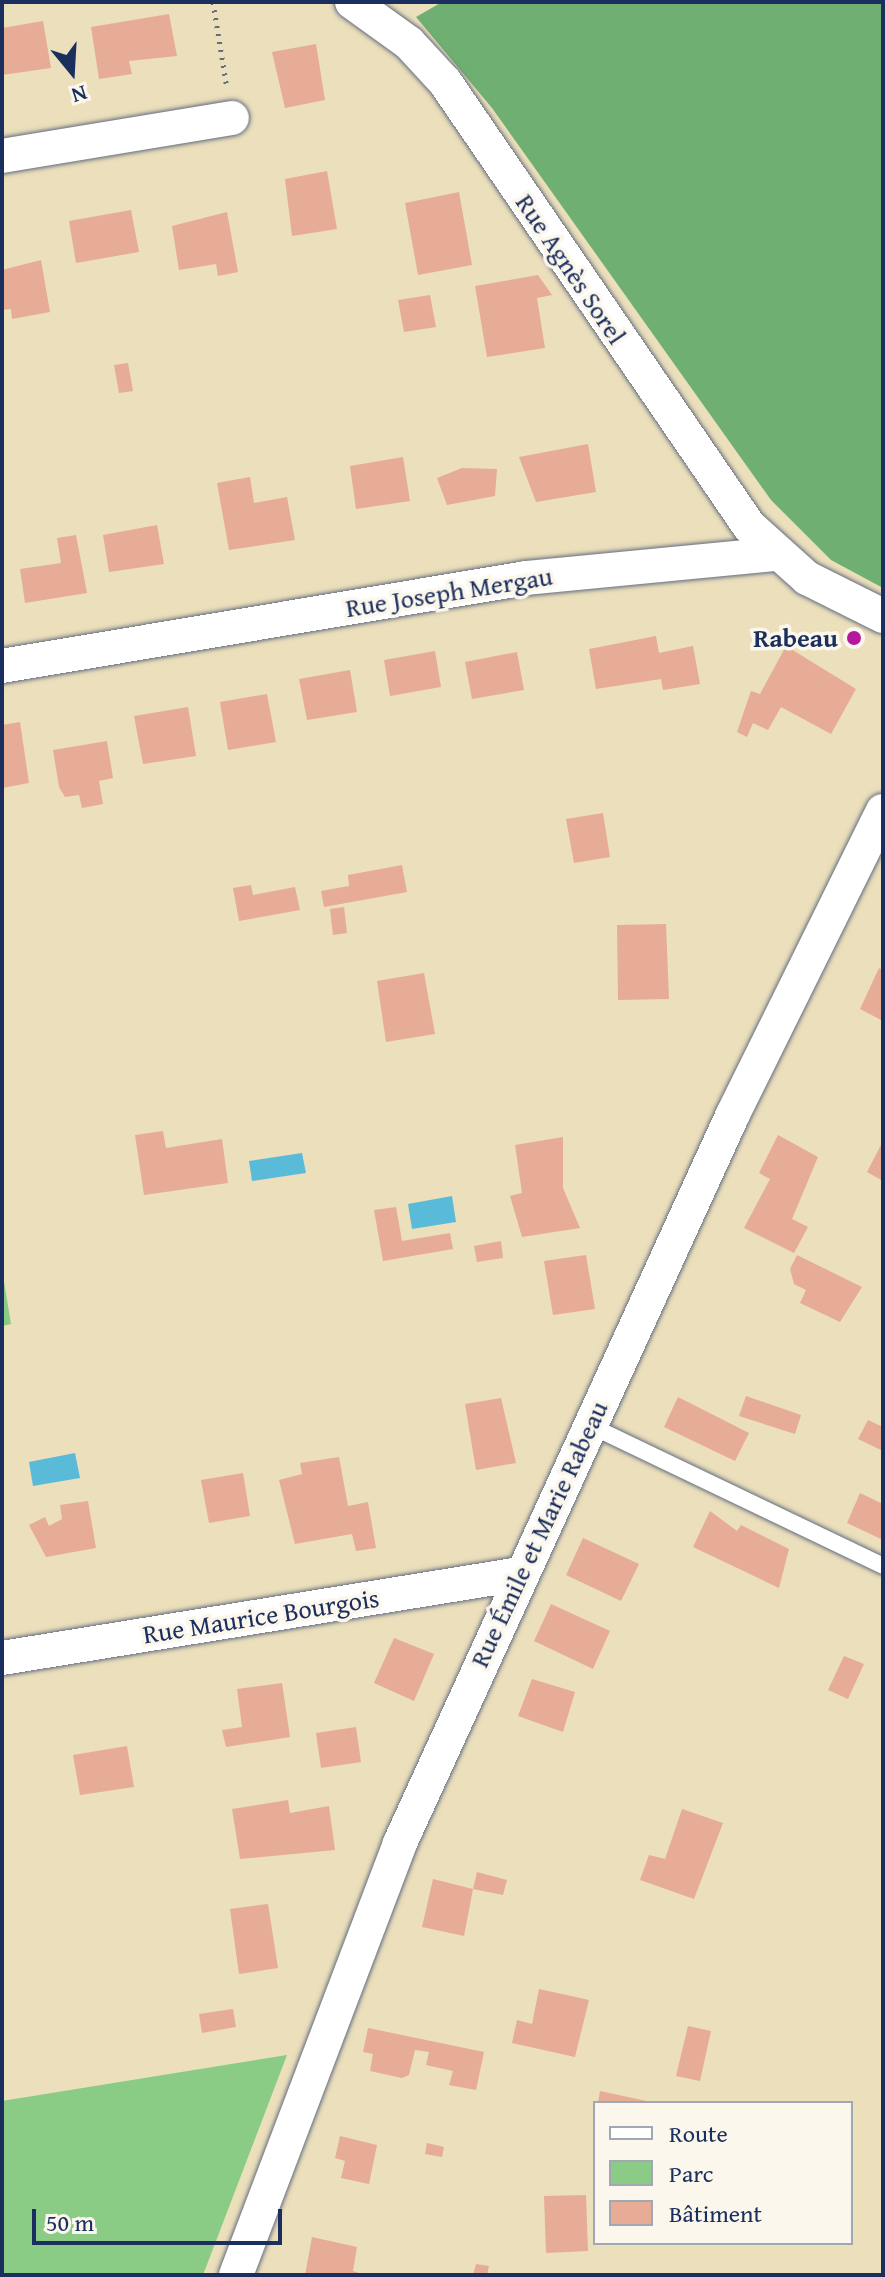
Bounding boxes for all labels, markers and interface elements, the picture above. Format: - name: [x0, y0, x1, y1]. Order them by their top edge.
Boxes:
- north arrow: [32, 32, 112, 112]
- text: N: [67, 77, 91, 112]
- street label: Rue Agnès Sorel: [509, 188, 633, 350]
- street label: Rue Joseph Mergau: [343, 560, 555, 624]
- place label: Rabeau: [753, 622, 838, 654]
- marker: Rabeau: [845, 629, 863, 647]
- street label: Rue Émile et Marie Rabeau: [464, 1396, 614, 1672]
- street label: Rue Maurice Bourgois: [141, 1582, 381, 1650]
- legend: [593, 2101, 853, 2245]
- text: Route: [669, 2116, 728, 2151]
- text: Parc: [669, 2156, 713, 2191]
- scale bar: [36, 2193, 286, 2243]
- text: Bâtiment: [669, 2196, 762, 2231]
- text: 50 m: [46, 2205, 94, 2240]

